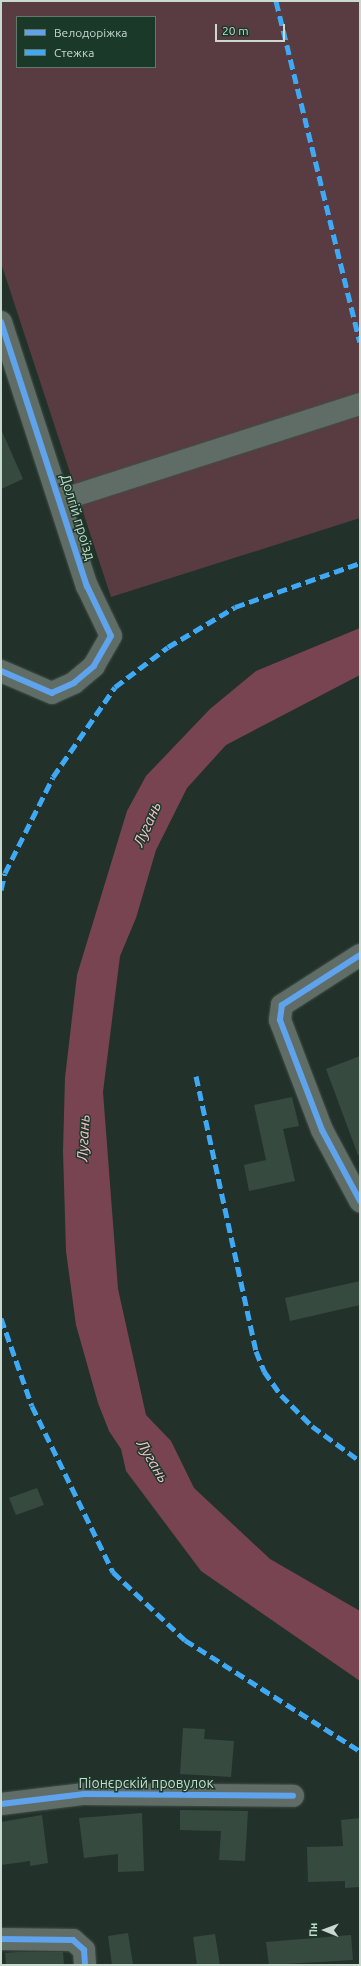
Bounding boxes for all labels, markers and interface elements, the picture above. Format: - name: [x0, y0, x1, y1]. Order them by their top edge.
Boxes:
- legend: [16, 16, 156, 68]
- scale bar: [217, 16, 287, 42]
- text: 20 m: [222, 24, 249, 37]
- text: Велодоріжка: [54, 26, 128, 39]
- text: Стежка: [54, 46, 94, 59]
- street label: Долгій проїзд: [57, 472, 99, 562]
- water label: Лугань: [129, 799, 165, 849]
- water label: Лугань: [73, 1114, 93, 1162]
- water label: Лугань: [133, 1436, 173, 1486]
- street label: Піонєрскій провулок: [78, 1775, 214, 1791]
- north arrow: [305, 1910, 345, 1950]
- text: Пн: [307, 1922, 319, 1937]

